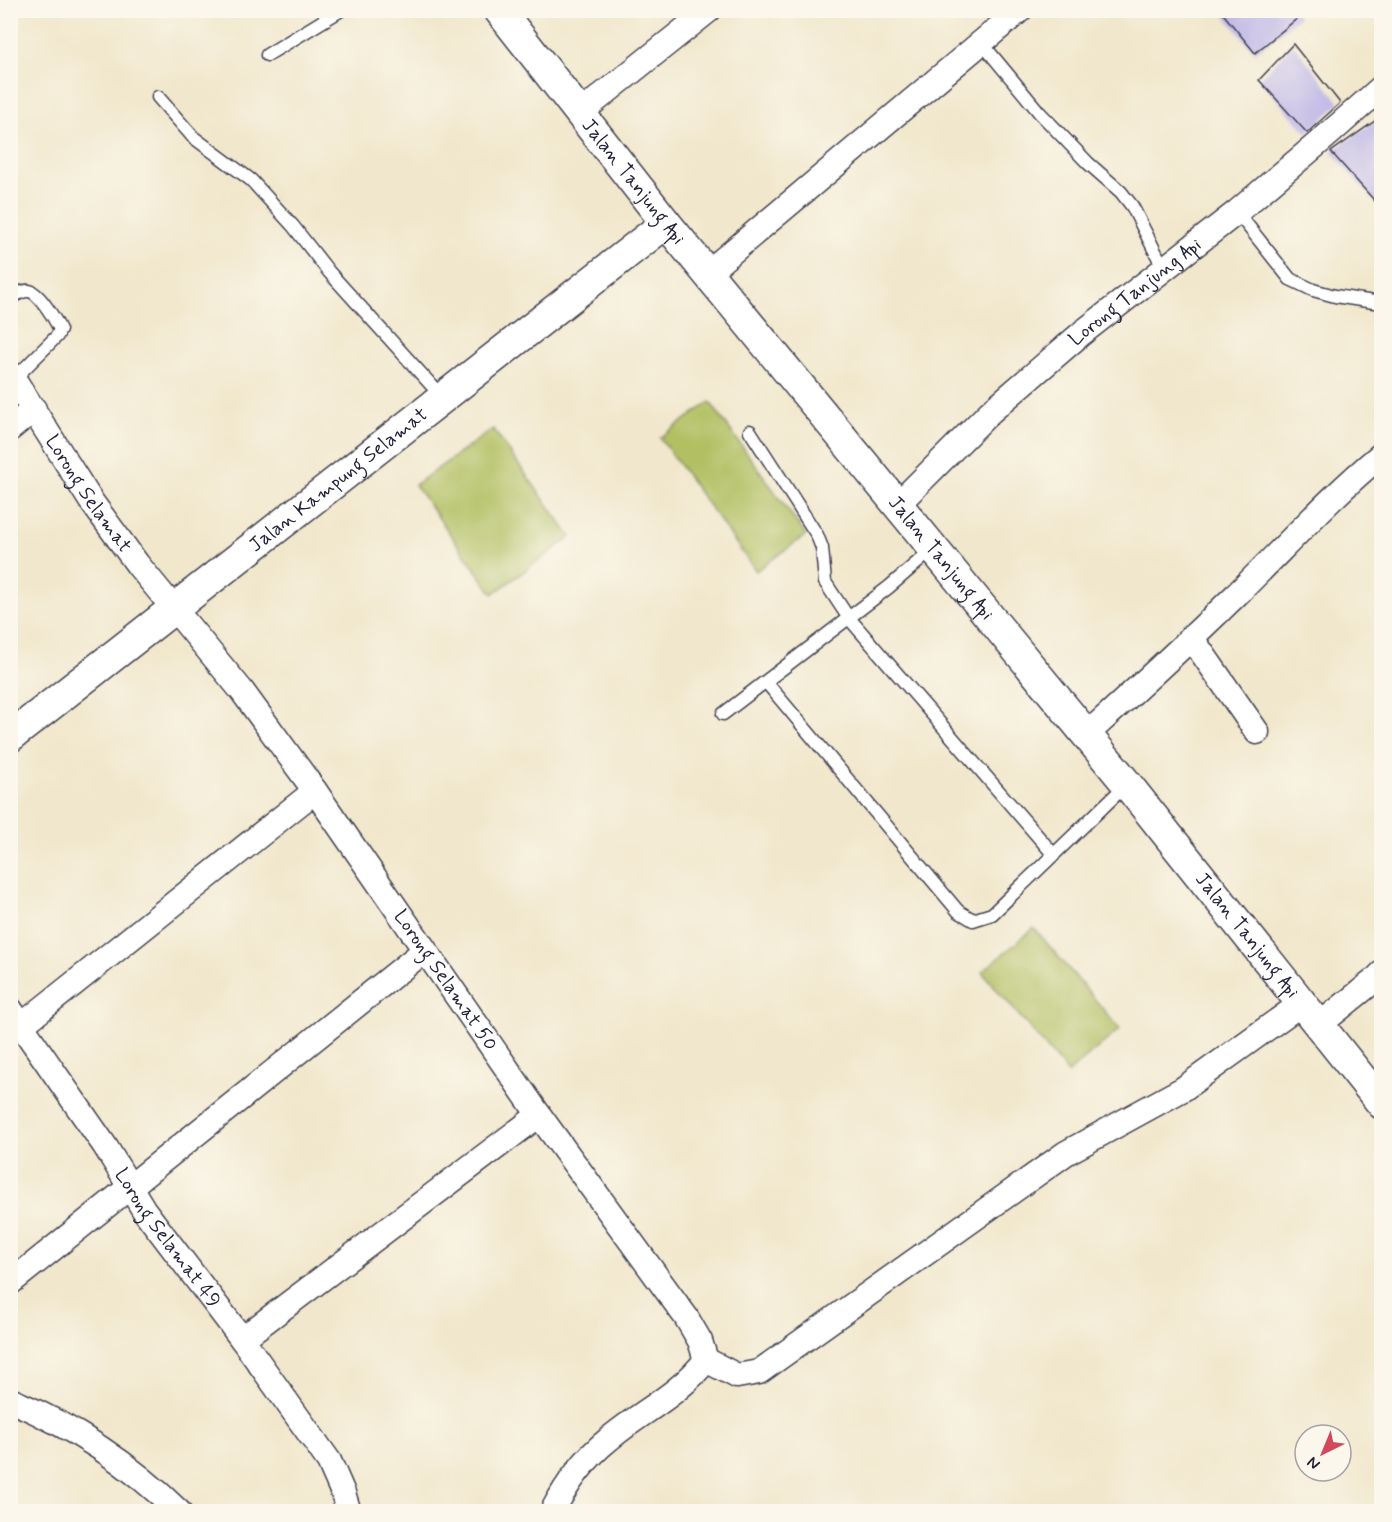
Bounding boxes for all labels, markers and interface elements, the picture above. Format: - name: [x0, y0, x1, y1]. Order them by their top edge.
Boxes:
- street label: Jalan Tanjung Api: [575, 113, 692, 250]
- street label: Lorong Tanjung Api: [1063, 231, 1207, 352]
- street label: Jalan Kampung Selamat: [243, 401, 433, 558]
- street label: Lorong Selamat: [39, 429, 138, 558]
- street label: Jalan Tanjung Api: [882, 490, 1000, 626]
- street label: Jalan Tanjung Api: [1189, 867, 1306, 1004]
- street label: Lorong Selamat 50: [387, 904, 504, 1056]
- street label: Lorong Selamat 49: [108, 1163, 227, 1313]
- north arrow: [1293, 1423, 1353, 1483]
- text: N: [1303, 1452, 1325, 1474]

